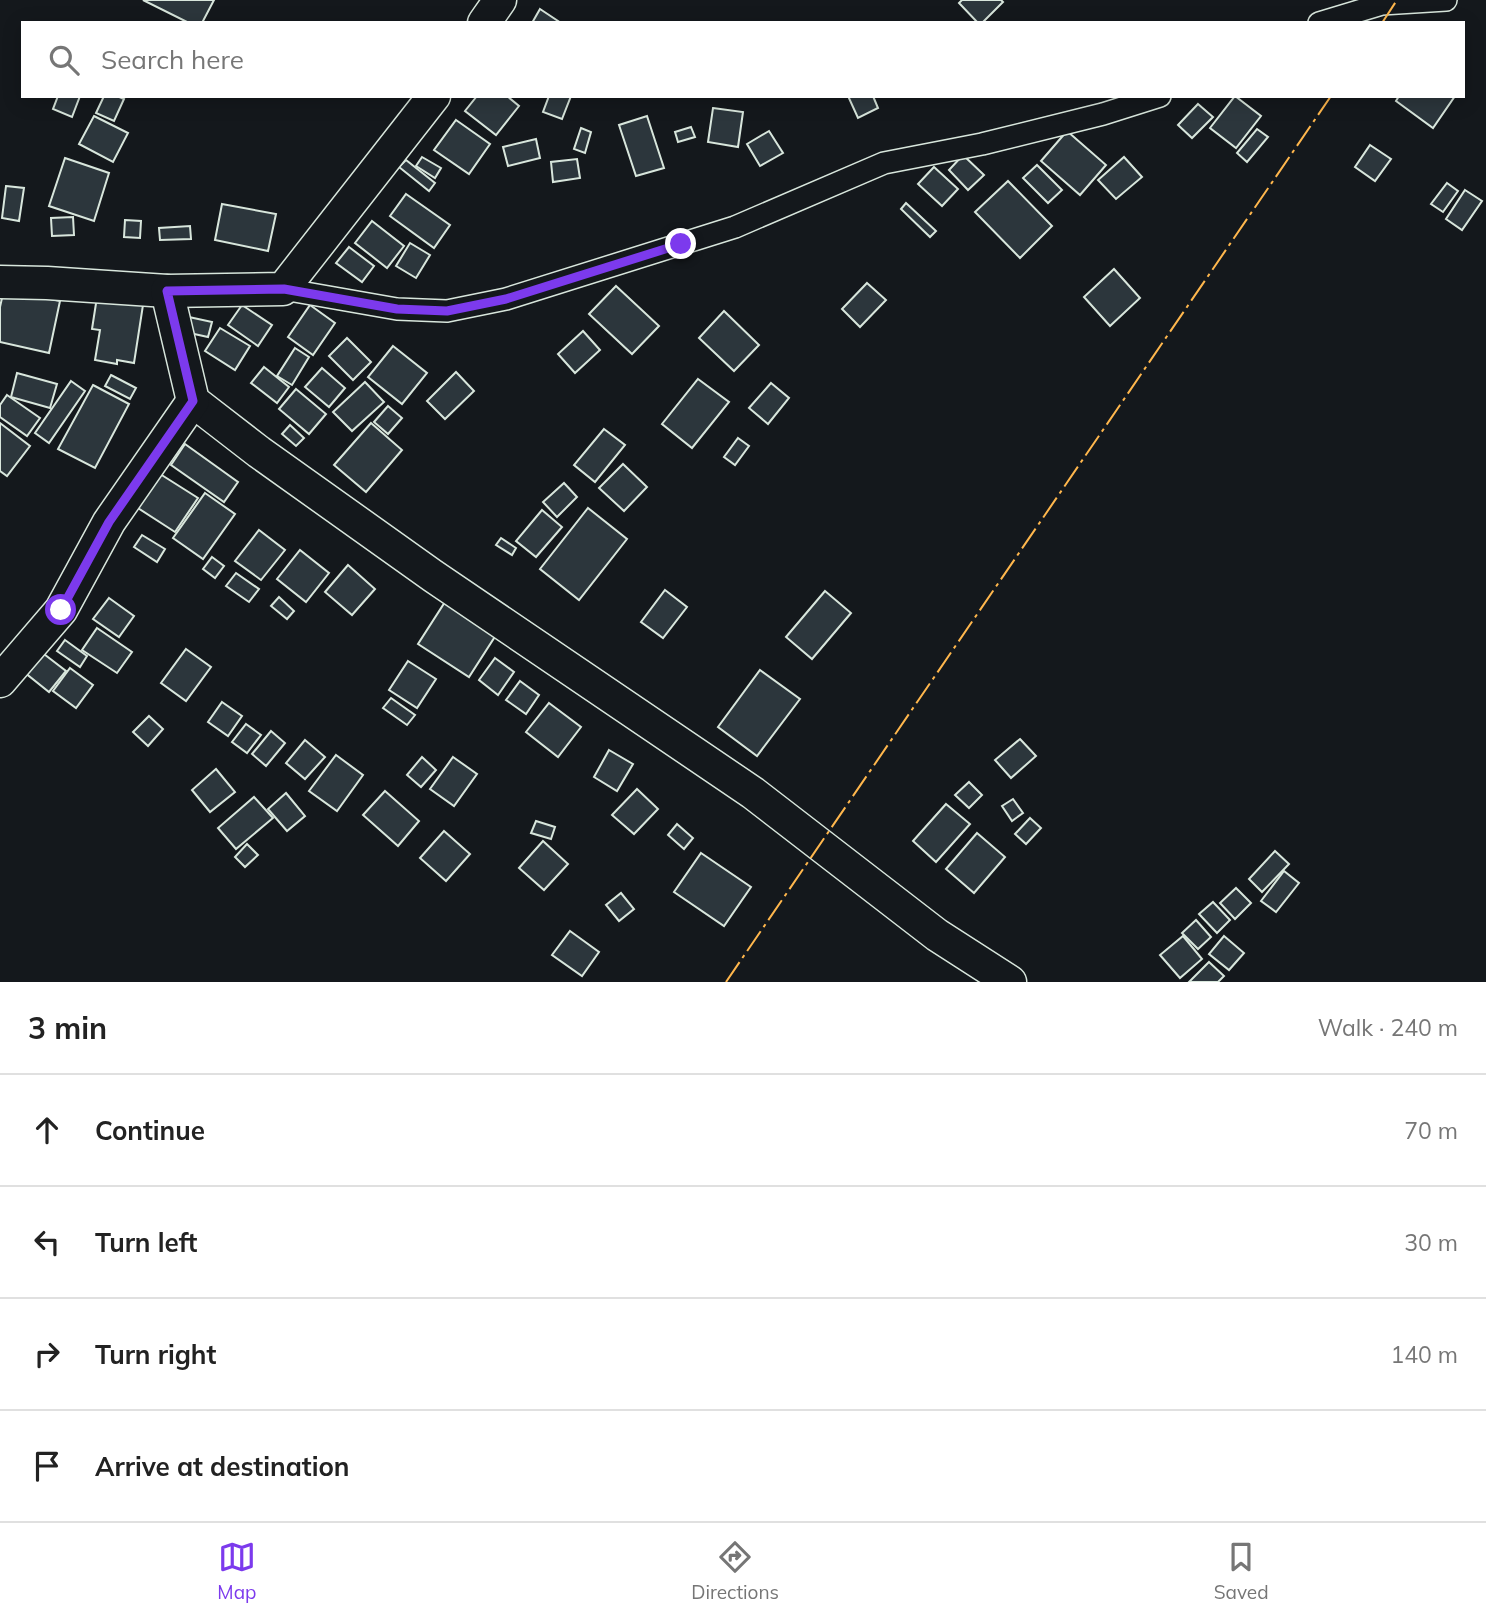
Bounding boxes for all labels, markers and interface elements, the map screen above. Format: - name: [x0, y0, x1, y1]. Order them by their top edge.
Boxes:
- search box: [21, 21, 1465, 98]
- icon: search: [45, 41, 83, 79]
- text: Search here: [101, 43, 244, 76]
- route end: [665, 228, 696, 259]
- route start: [45, 594, 76, 625]
- text: 3 min: [28, 1009, 107, 1047]
- text: Walk · 240 m: [1318, 1013, 1458, 1042]
- icon: ahead: [28, 1111, 66, 1149]
- text: Continue: [95, 1114, 205, 1147]
- text: 70 m: [1404, 1116, 1458, 1145]
- icon: left: [28, 1223, 66, 1261]
- text: Turn left: [95, 1226, 197, 1259]
- text: 30 m: [1404, 1228, 1458, 1257]
- icon: right: [28, 1335, 66, 1373]
- text: Turn right: [95, 1338, 216, 1371]
- text: 140 m: [1390, 1340, 1458, 1369]
- icon: arrive: [28, 1447, 66, 1485]
- text: Arrive at destination: [95, 1450, 350, 1483]
- tab: Map: [217, 1538, 256, 1604]
- tab: Directions: [691, 1538, 779, 1604]
- tab: Saved: [1214, 1538, 1269, 1604]

